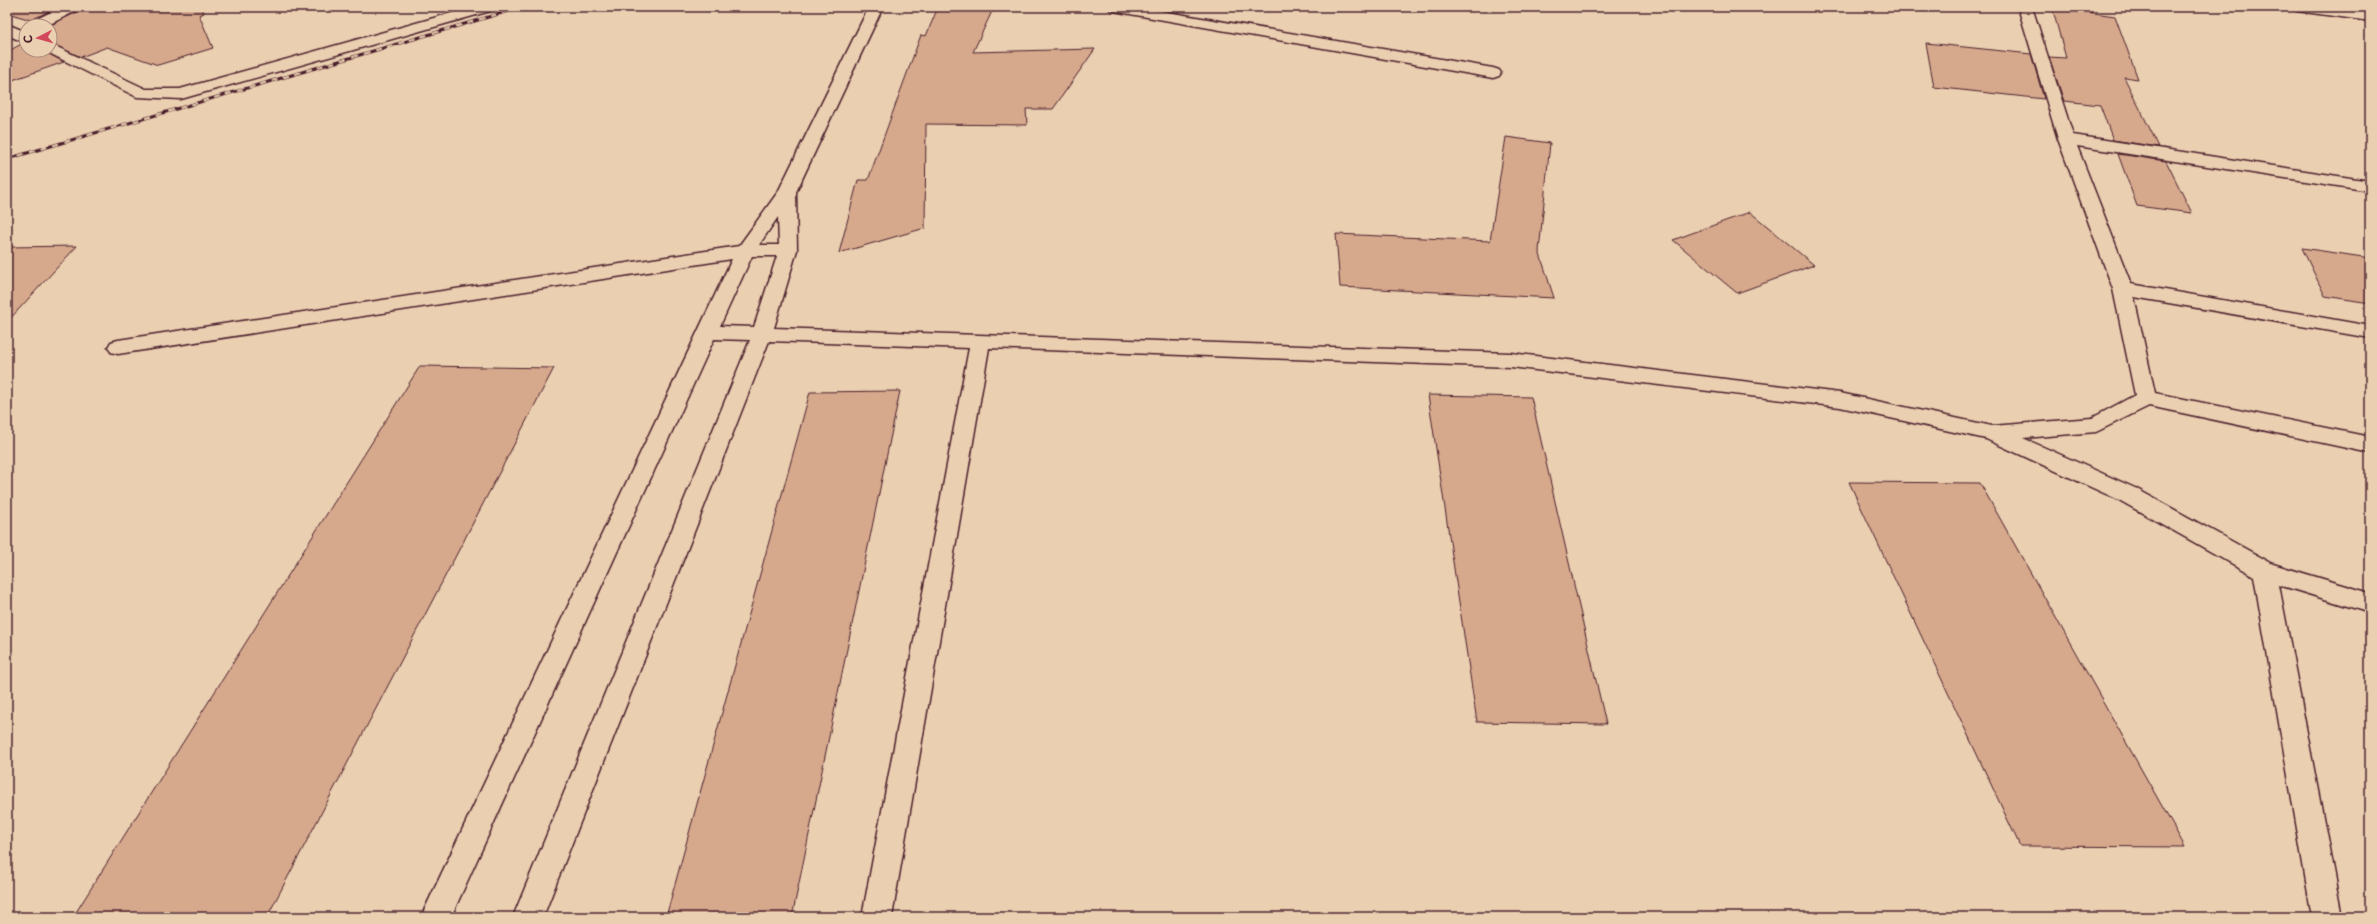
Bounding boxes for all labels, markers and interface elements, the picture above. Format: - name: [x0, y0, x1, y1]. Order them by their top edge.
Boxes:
- north arrow: [18, 18, 58, 58]
- text: С: [19, 34, 36, 44]

